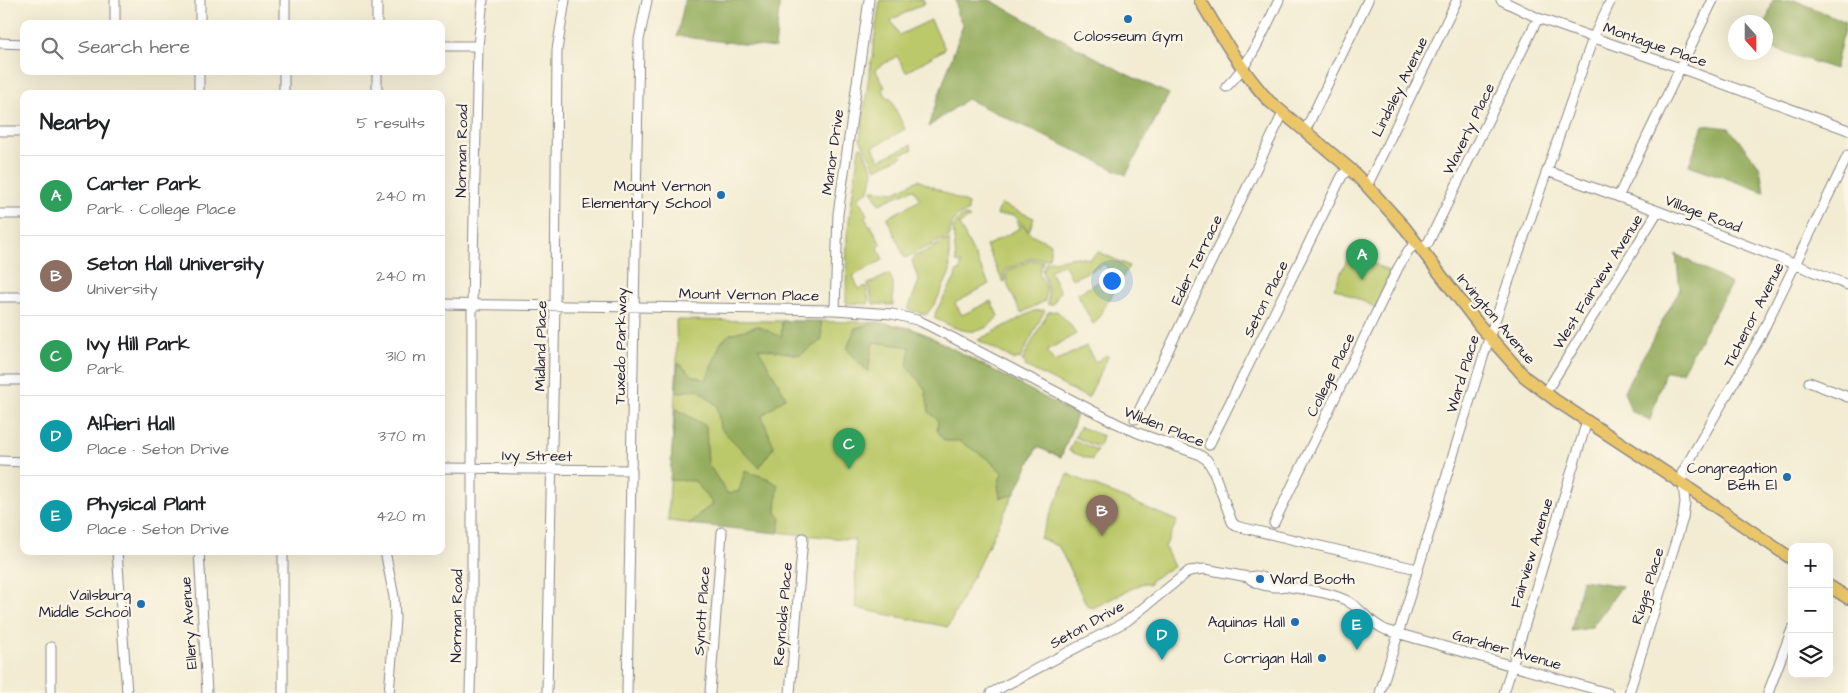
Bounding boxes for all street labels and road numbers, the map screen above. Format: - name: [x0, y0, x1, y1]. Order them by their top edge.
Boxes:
- street label: Montague Place: [1600, 17, 1710, 74]
- street label: Lindsley Avenue: [1367, 33, 1434, 141]
- street label: Waverly Place: [1438, 80, 1501, 179]
- street label: Norman Road: [451, 104, 473, 198]
- street label: Manor Drive: [817, 108, 849, 196]
- street label: Village Road: [1661, 190, 1745, 239]
- street label: Eder Terrace: [1166, 211, 1228, 309]
- street label: West Fairview Avenue: [1548, 211, 1648, 353]
- street label: Seton Place: [1238, 257, 1294, 341]
- street label: Tichenor Avenue: [1718, 259, 1790, 371]
- street label: Irvington Avenue: [1451, 269, 1540, 370]
- street label: Mount Vernon Place: [679, 283, 819, 307]
- street label: Tuxedo Parkway: [609, 287, 634, 405]
- street label: Midland Place: [530, 300, 552, 392]
- street label: College Place: [1302, 330, 1361, 421]
- street label: Ward Place: [1441, 332, 1485, 416]
- street label: Wilden Place: [1121, 401, 1207, 453]
- street label: Ivy Street: [502, 445, 572, 468]
- street label: Fairview Avenue: [1505, 496, 1559, 610]
- street label: Riggs Place: [1626, 545, 1671, 627]
- street label: Reynolds Place: [768, 561, 799, 667]
- street label: Synott Place: [688, 566, 717, 656]
- street label: Norman Road: [446, 569, 468, 663]
- street label: Ellery Avenue: [175, 576, 204, 670]
- street label: Seton Drive: [1046, 596, 1128, 654]
- street label: Gardner Avenue: [1450, 624, 1564, 676]

